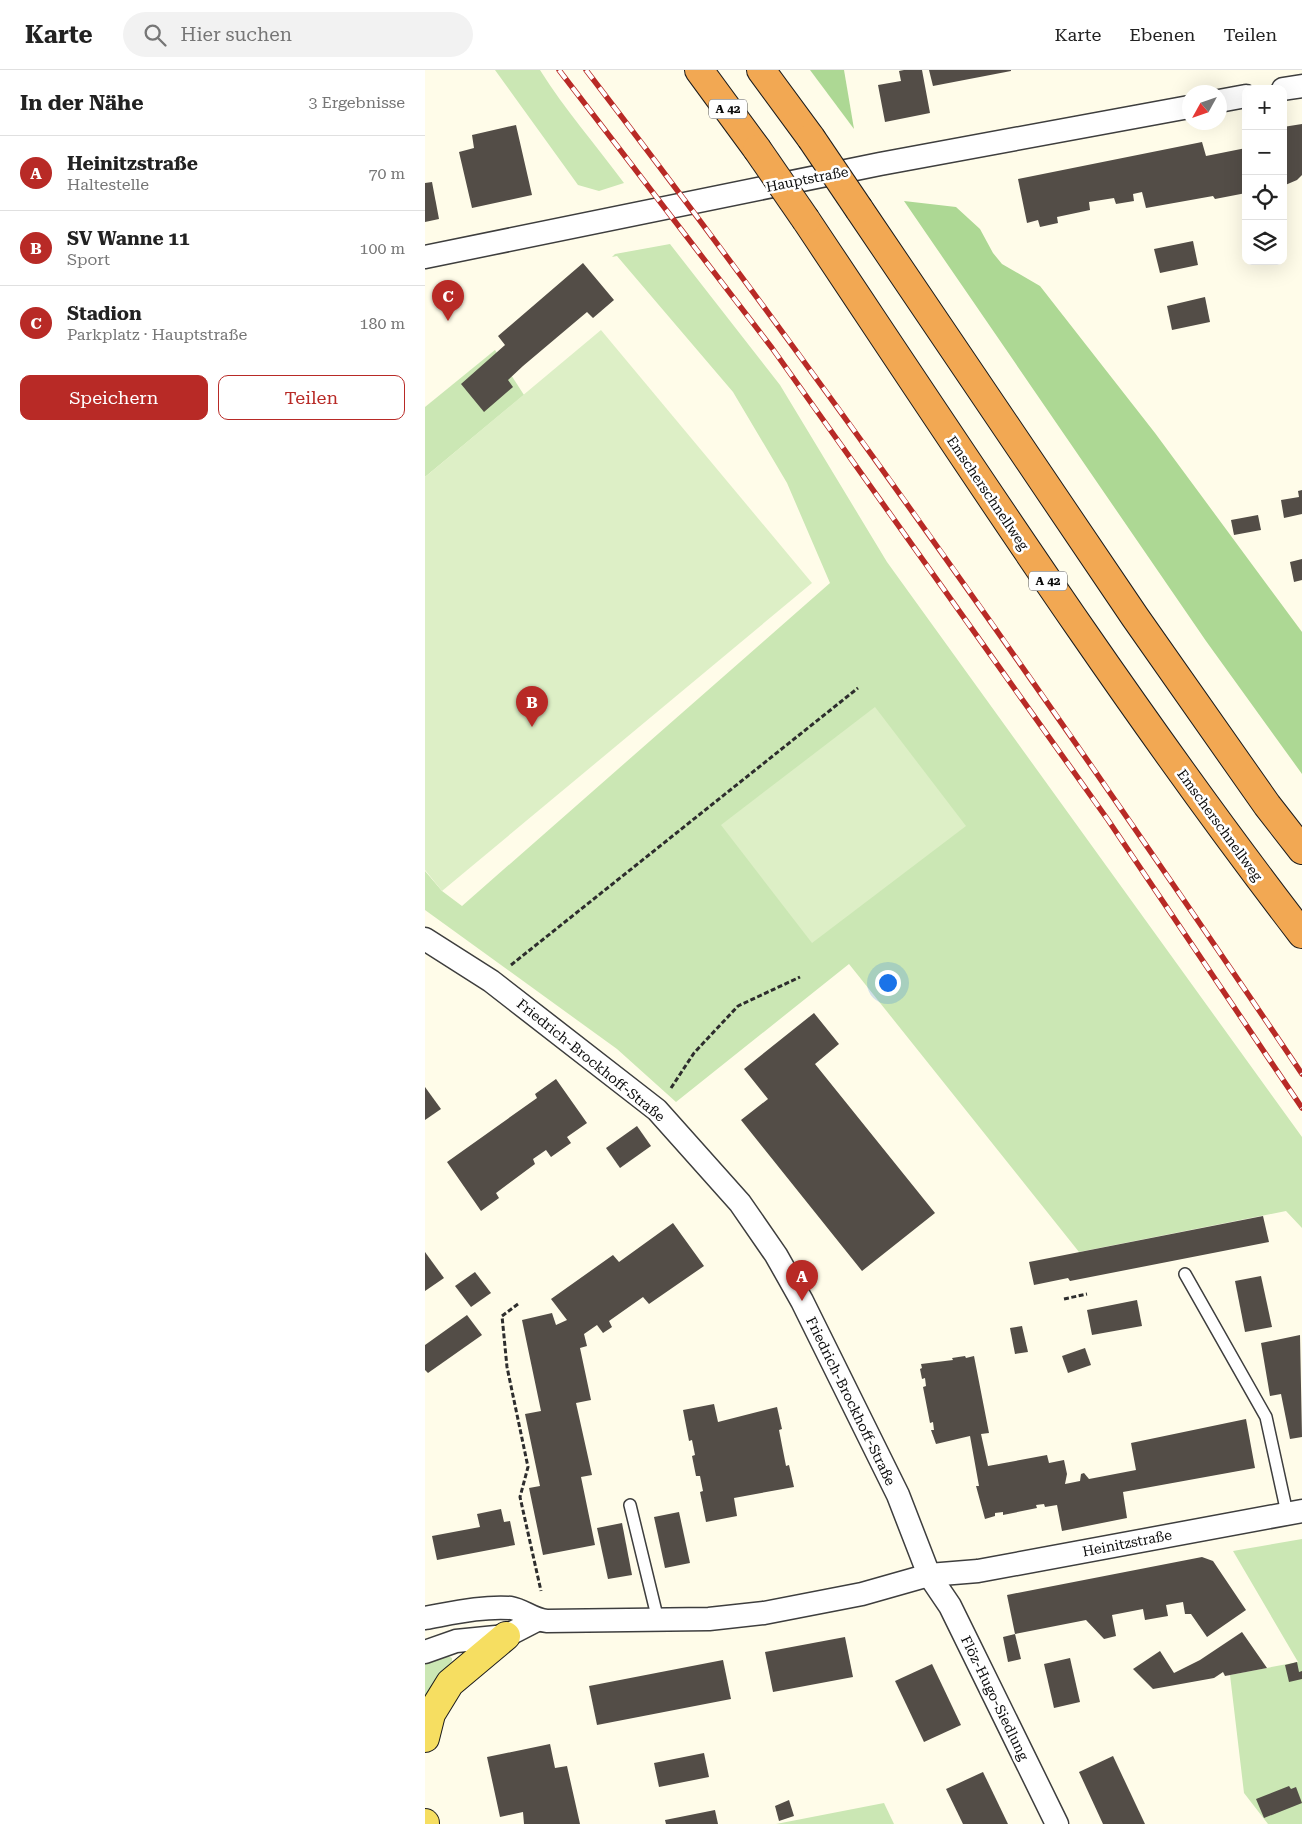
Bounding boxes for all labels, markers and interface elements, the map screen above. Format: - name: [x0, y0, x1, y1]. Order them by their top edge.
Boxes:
- search box: [123, 12, 473, 57]
- text: Karte: [25, 21, 93, 49]
- icon: search: [141, 21, 169, 49]
- text: Hier suchen: [181, 23, 292, 46]
- text: Karte: [1055, 24, 1101, 45]
- text: Ebenen: [1129, 24, 1195, 45]
- text: Teilen: [1223, 24, 1277, 45]
- north arrow: [1182, 85, 1227, 130]
- map controls: [1242, 85, 1287, 265]
- button: +: [1242, 85, 1287, 130]
- text: In der Nähe: [20, 91, 143, 115]
- text: 3 Ergebnisse: [308, 93, 405, 112]
- road number: A 42: [709, 100, 747, 118]
- button: −: [1242, 130, 1287, 175]
- text: Heinitzstraße: [67, 152, 198, 175]
- street label: Hauptstraße: [764, 163, 850, 195]
- text: A: [30, 164, 42, 183]
- text: 70 m: [368, 164, 405, 183]
- text: Haltestelle: [67, 175, 149, 194]
- button: locate: [1242, 175, 1287, 220]
- button: layers: [1242, 220, 1287, 265]
- text: SV Wanne 11: [67, 227, 190, 250]
- text: B: [30, 239, 42, 258]
- text: 100 m: [359, 239, 405, 258]
- text: Sport: [67, 250, 110, 269]
- pin: C: [432, 280, 464, 321]
- text: Stadion: [67, 302, 142, 325]
- text: C: [30, 314, 42, 333]
- text: 180 m: [359, 314, 405, 333]
- text: Parkplatz · Hauptstraße: [67, 325, 247, 344]
- button: Speichern: [20, 375, 208, 420]
- button: Teilen: [218, 375, 405, 420]
- street label: Emscherschnellweg: [944, 433, 1032, 553]
- road number: A 42: [1029, 572, 1067, 590]
- pin: B: [516, 686, 548, 727]
- street label: Emscherschnellweg: [1174, 766, 1266, 884]
- your location: [875, 970, 901, 996]
- street label: Friedrich-Brockhoff-Straße: [514, 995, 668, 1125]
- pin: A: [786, 1260, 818, 1301]
- street label: Friedrich-Brockhoff-Straße: [803, 1314, 899, 1488]
- street label: Heinitzstraße: [1081, 1526, 1173, 1560]
- street label: Flöz-Hugo-Siedlung: [958, 1633, 1032, 1763]

